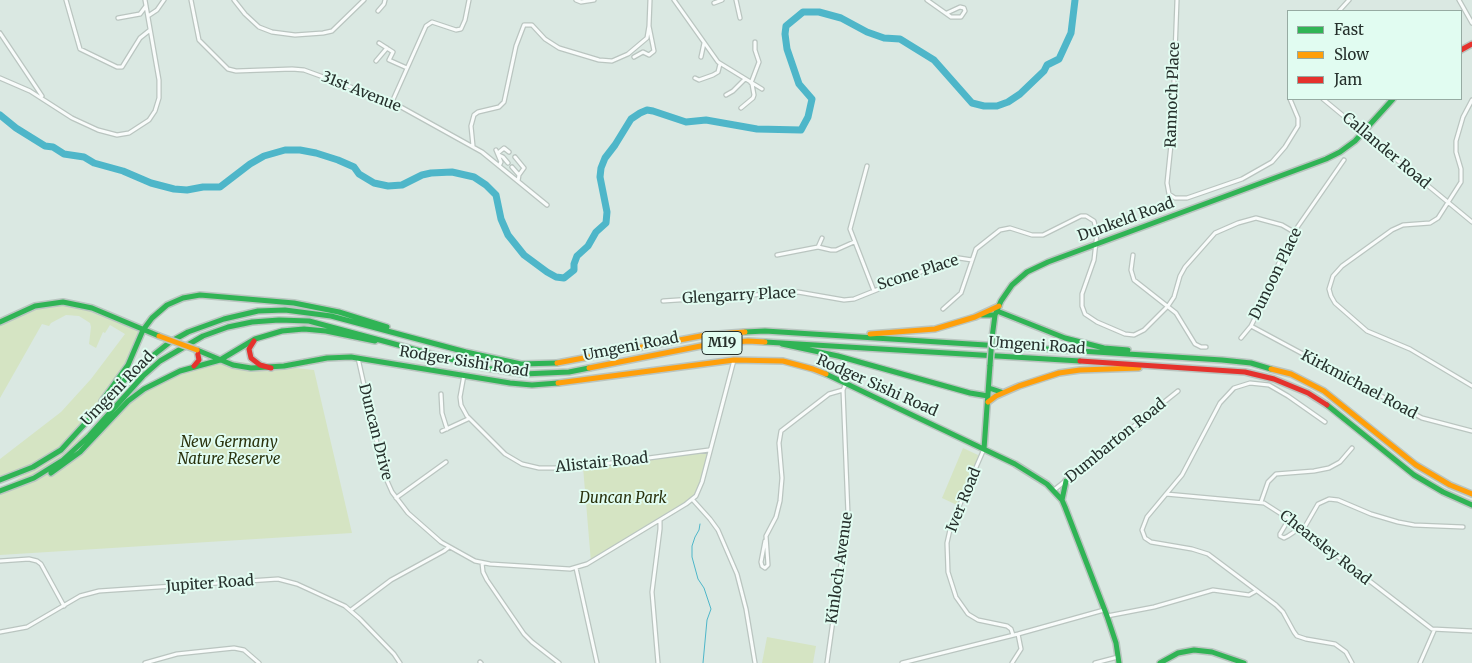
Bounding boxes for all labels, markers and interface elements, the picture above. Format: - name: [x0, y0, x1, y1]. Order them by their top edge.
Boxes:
- legend: [1287, 10, 1462, 100]
- text: Fast: [1334, 20, 1364, 39]
- street label: Rannoch Place: [1162, 42, 1184, 148]
- text: Slow: [1334, 45, 1369, 64]
- street label: 31st Avenue: [319, 68, 403, 116]
- text: Jam: [1334, 70, 1362, 89]
- street label: Callander Road: [1338, 109, 1434, 193]
- street label: Dunkeld Road: [1075, 194, 1177, 246]
- street label: Dunoon Place: [1246, 225, 1306, 323]
- street label: Scone Place: [875, 251, 961, 295]
- street label: Glengarry Place: [682, 284, 796, 308]
- street label: Umgeni Road: [582, 329, 680, 365]
- road number: M19: [702, 332, 742, 354]
- street label: Umgeni Road: [988, 334, 1086, 358]
- street label: Rodger Sishi Road: [398, 343, 530, 381]
- street label: Kirkmichael Road: [1298, 347, 1420, 423]
- street label: Umgeni Road: [78, 348, 158, 430]
- street label: Rodger Sishi Road: [814, 351, 940, 421]
- street label: Duncan Drive: [354, 382, 396, 482]
- street label: Dumbarton Road: [1062, 395, 1170, 487]
- park label: New Germany Nature Reserve: [177, 434, 281, 469]
- street label: Alistair Road: [555, 449, 649, 477]
- street label: Iver Road: [943, 465, 985, 535]
- park label: Duncan Park: [579, 490, 667, 508]
- street label: Chearsley Road: [1276, 507, 1374, 589]
- street label: Kinloch Avenue: [823, 511, 857, 625]
- street label: Jupiter Road: [165, 572, 255, 596]

